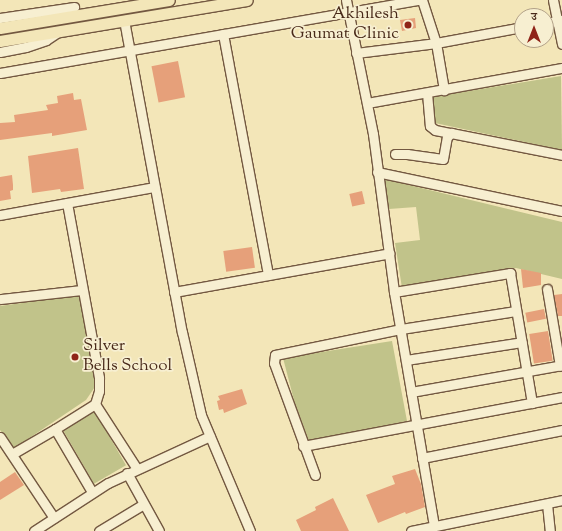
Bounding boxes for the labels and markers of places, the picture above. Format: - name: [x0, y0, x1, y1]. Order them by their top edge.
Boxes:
- place label: Akhilesh Gaumat Clinic: [291, 5, 399, 45]
- marker: Akhilesh Gaumat Clinic: [402, 19, 414, 31]
- place label: Silver Bells School: [83, 337, 172, 377]
- marker: Silver Bells School: [70, 352, 80, 362]

